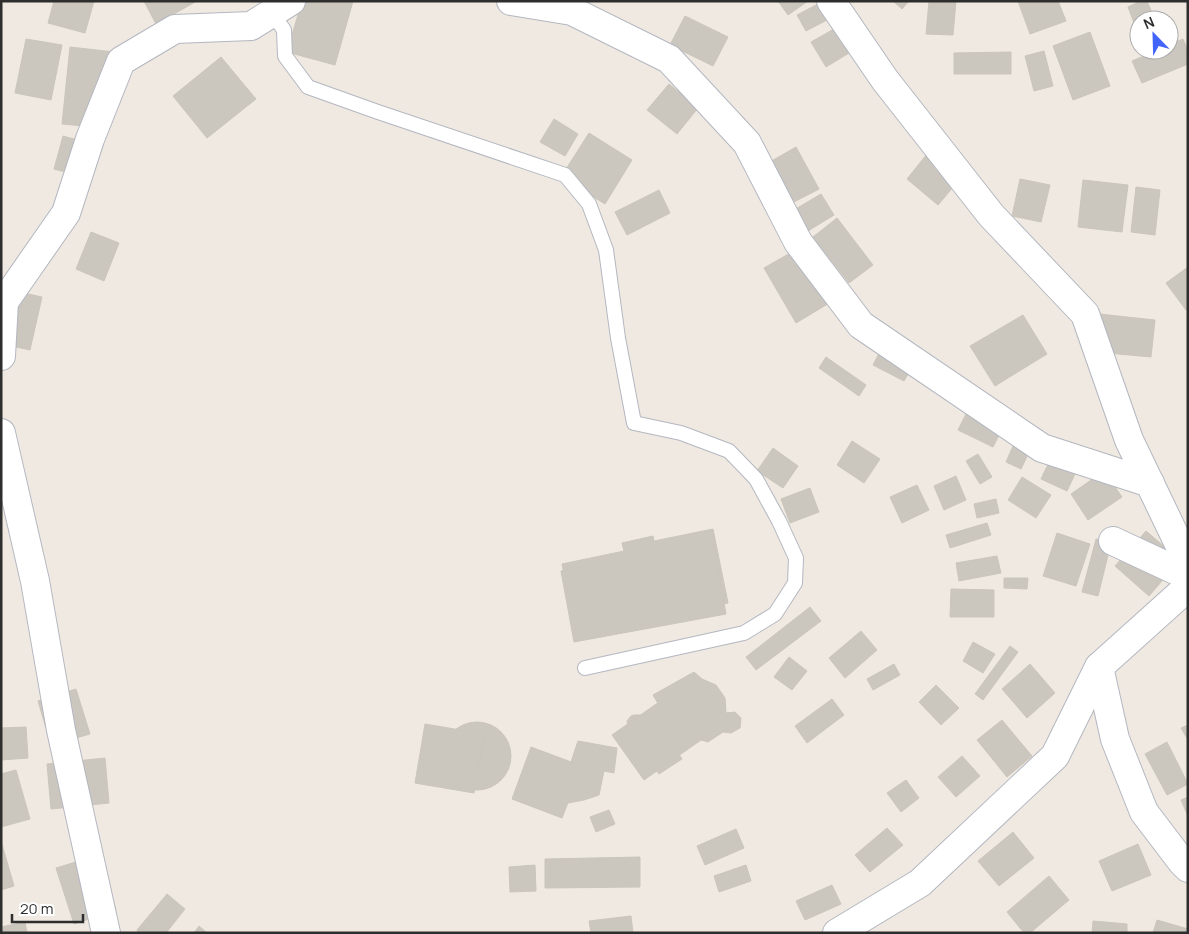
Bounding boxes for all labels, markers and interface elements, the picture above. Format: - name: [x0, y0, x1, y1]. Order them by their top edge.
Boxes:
- north arrow: [1129, 10, 1179, 60]
- text: N: [1140, 12, 1157, 33]
- scale bar: [12, 892, 84, 924]
- text: 20 m: [20, 898, 53, 919]

